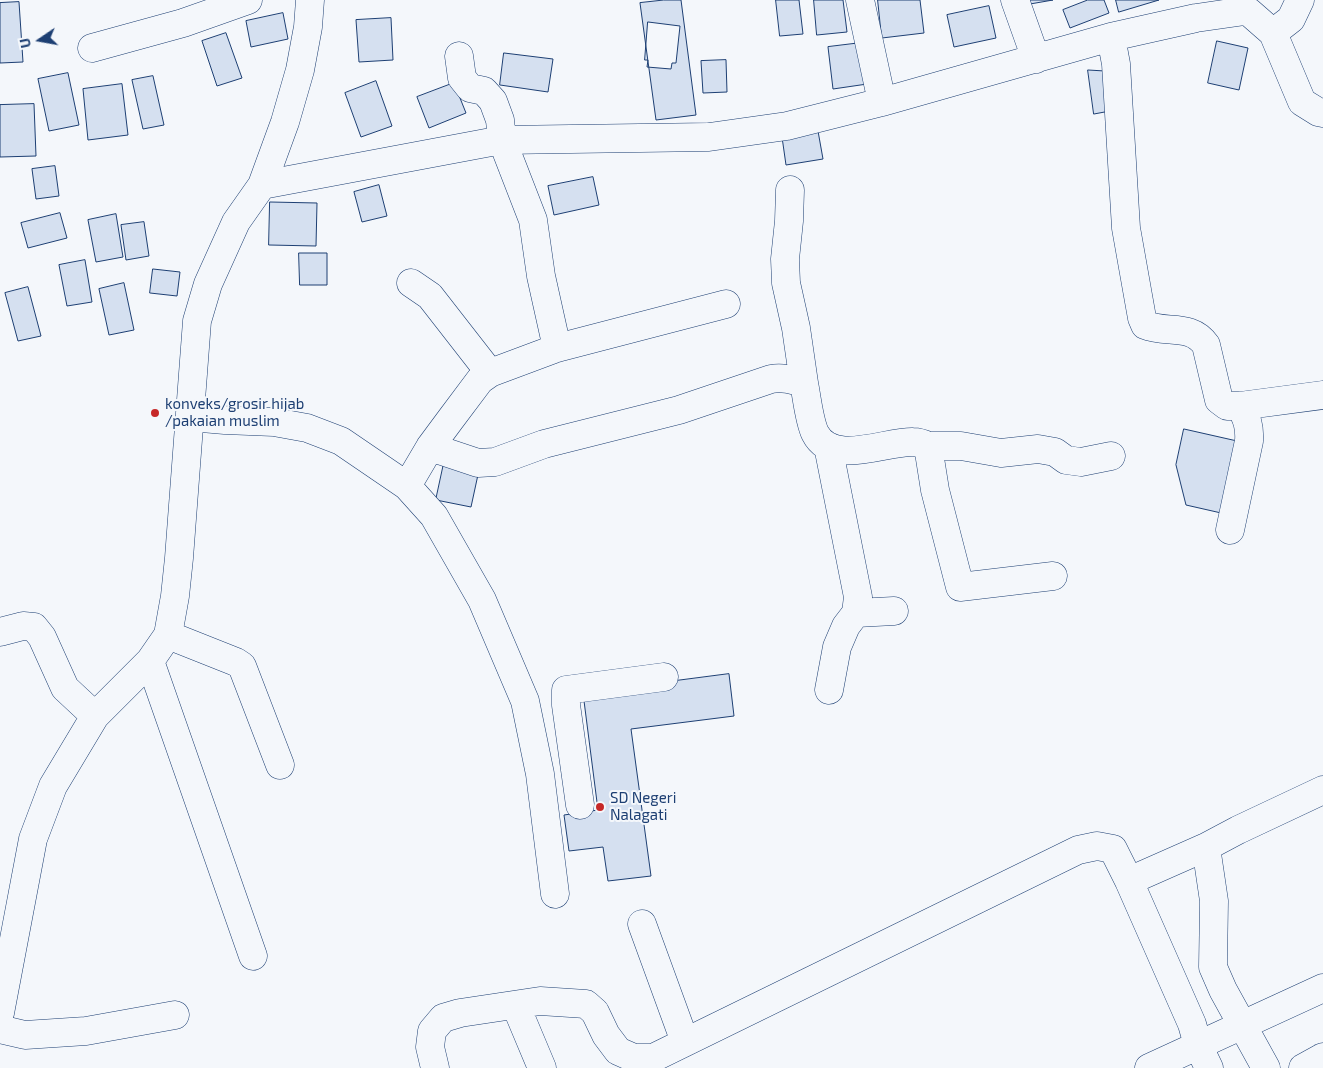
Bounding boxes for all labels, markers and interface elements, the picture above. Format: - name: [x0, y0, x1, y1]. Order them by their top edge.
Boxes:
- north arrow: [15, 15, 65, 65]
- text: U: [16, 37, 34, 50]
- place label: konveks/grosir hijab /pakaian muslim: [165, 395, 304, 430]
- marker: konveks/grosir hijab /pakaian muslim: [149, 407, 161, 419]
- place label: SD Negeri Nalagati: [610, 789, 676, 824]
- marker: SD Negeri Nalagati: [594, 801, 606, 813]

